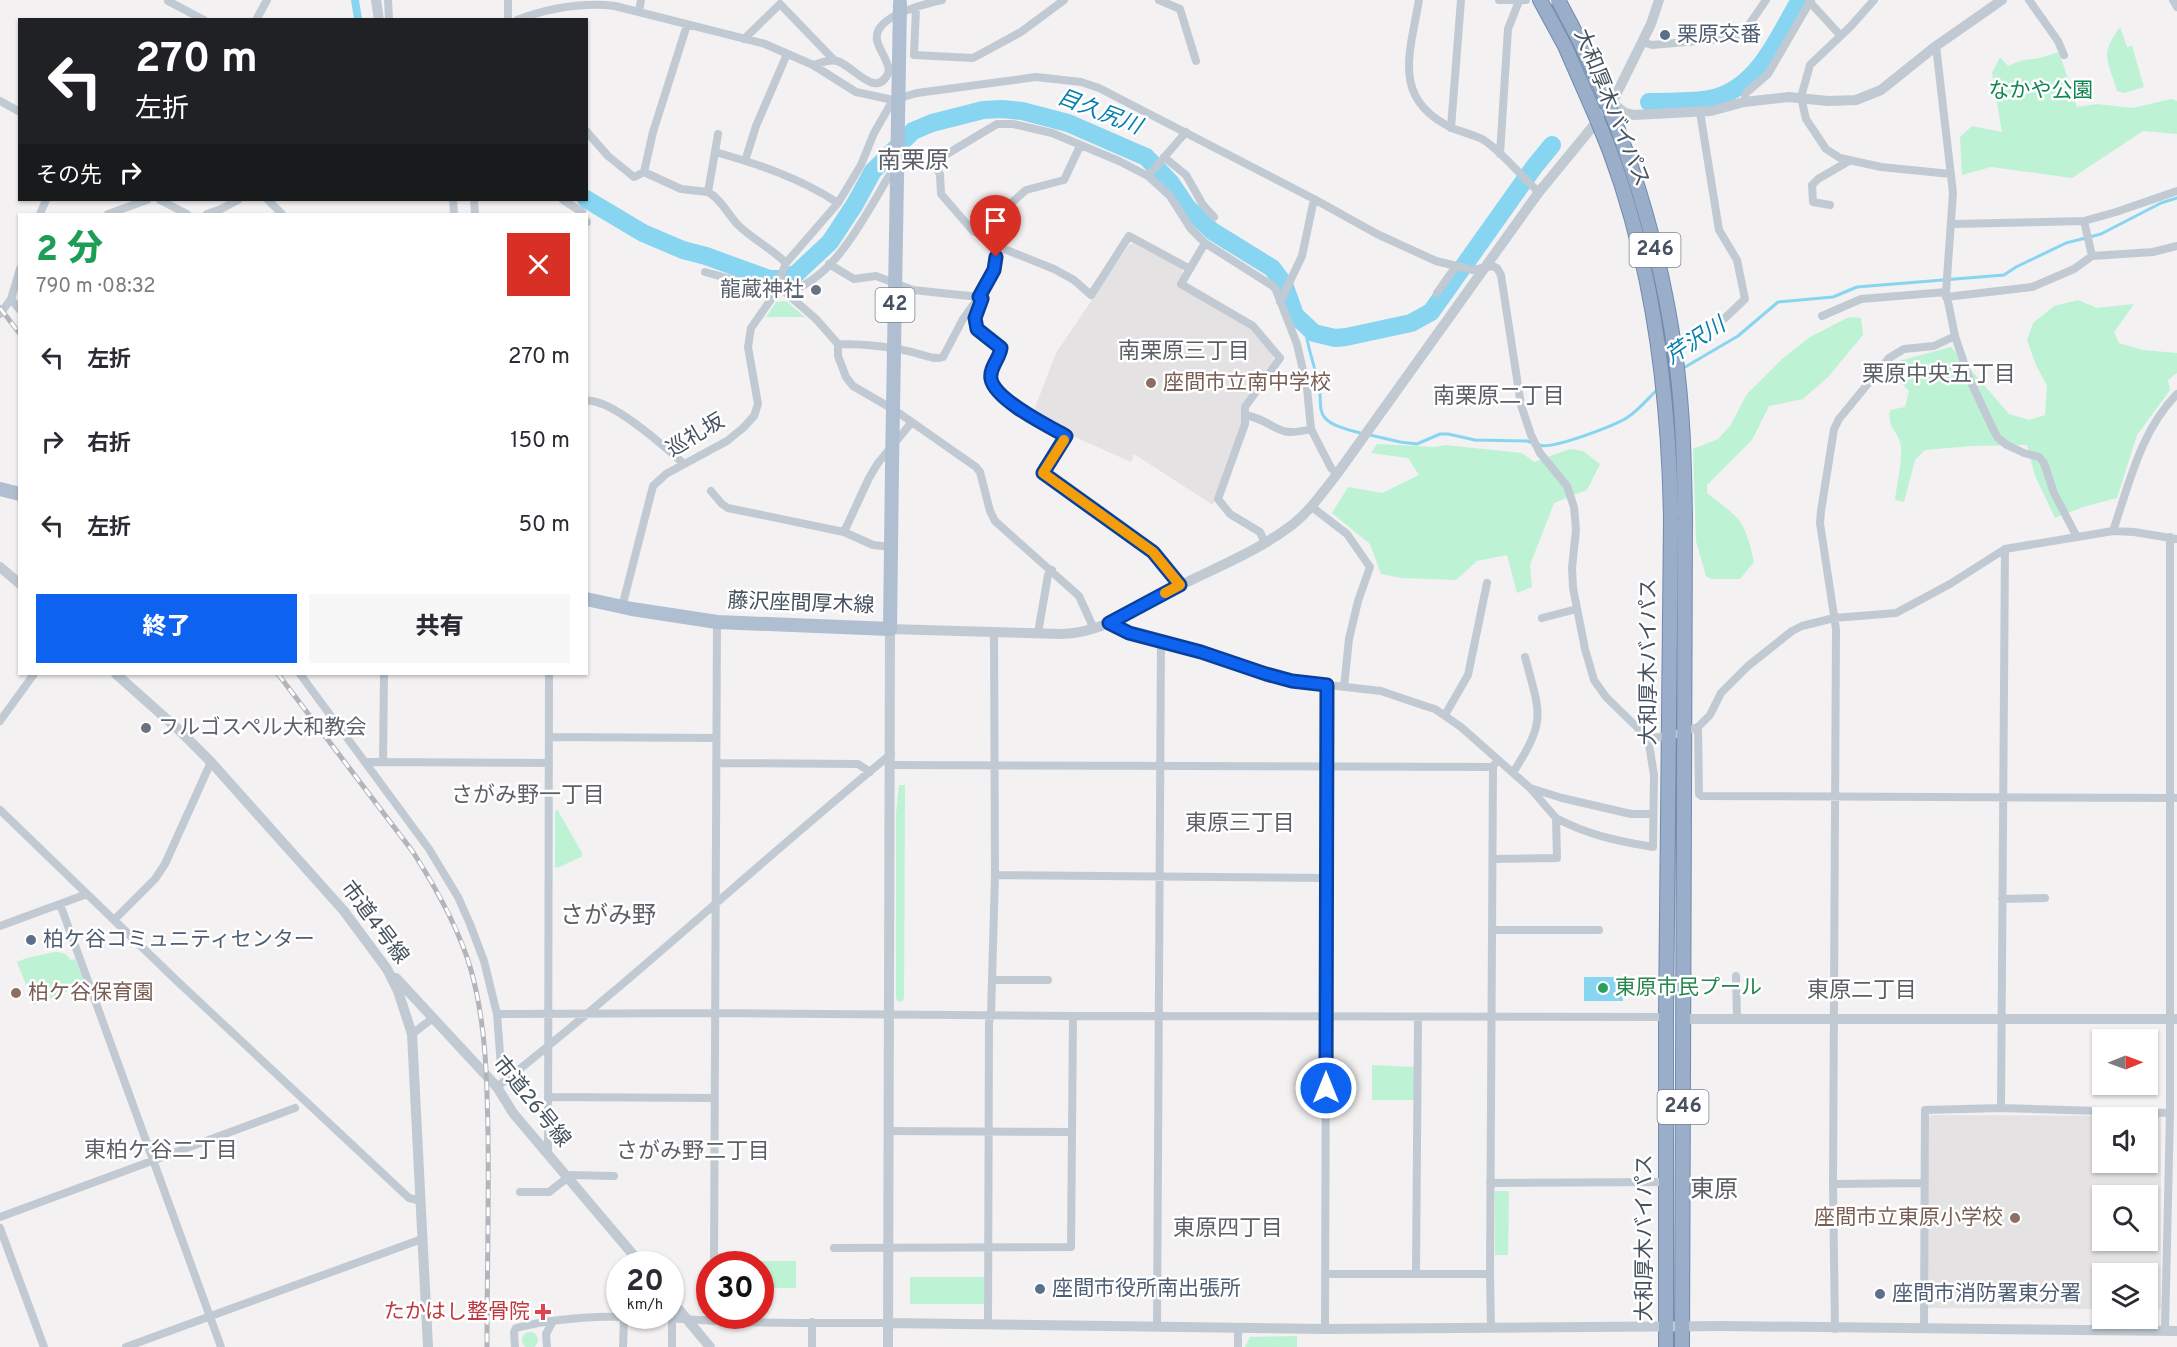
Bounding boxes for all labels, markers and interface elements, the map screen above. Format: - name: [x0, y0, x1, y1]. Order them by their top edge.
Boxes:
- place label: 栗原交番: [1677, 22, 1761, 49]
- street label: 大和厚木バイパス: [1567, 25, 1655, 191]
- marker: 栗原交番: [1658, 28, 1672, 42]
- text: 270 m: [135, 34, 258, 87]
- icon: left: [36, 42, 114, 120]
- park label: なかや公園: [1989, 78, 2094, 105]
- water label: 目久尻川: [1053, 85, 1147, 142]
- text: 左折: [135, 93, 189, 127]
- district label: 南栗原: [877, 147, 949, 177]
- icon: right: [114, 156, 147, 189]
- text: その先: [36, 163, 102, 190]
- pin: [970, 195, 1021, 257]
- icon: arrive: [979, 204, 1012, 237]
- text: 2 分: [36, 228, 103, 274]
- button: close: [507, 233, 570, 296]
- road number: 246: [1630, 233, 1680, 267]
- text: 790 m · 08:32: [36, 274, 156, 300]
- place label: 龍蔵神社: [720, 277, 804, 304]
- marker: 龍蔵神社: [809, 283, 823, 297]
- road number: 42: [876, 288, 914, 322]
- water label: 芹沢川: [1661, 312, 1733, 371]
- district label: 南栗原三丁目: [1118, 339, 1250, 366]
- icon: left: [36, 341, 69, 374]
- text: 270 m: [508, 344, 570, 371]
- text: 左折: [87, 347, 131, 374]
- district label: 栗原中央五丁目: [1862, 362, 2016, 389]
- place label: 座間市立南中学校: [1163, 370, 1331, 397]
- marker: 座間市立南中学校: [1144, 376, 1158, 390]
- district label: 南栗原二丁目: [1433, 384, 1565, 411]
- street label: 巡礼坂: [662, 408, 730, 464]
- icon: right: [36, 425, 69, 458]
- text: 150 m: [510, 428, 570, 455]
- text: 右折: [87, 431, 131, 458]
- icon: left: [36, 509, 69, 542]
- text: 50 m: [518, 512, 570, 539]
- text: 左折: [87, 515, 131, 542]
- street label: 大和厚木バイパス: [1636, 578, 1663, 746]
- street label: 藤沢座間厚木線: [727, 588, 875, 620]
- button: 終了: [36, 594, 297, 663]
- button: 共有: [309, 594, 570, 663]
- place label: フルゴスペル大和教会: [158, 715, 367, 742]
- marker: フルゴスペル大和教会: [139, 721, 153, 735]
- district label: さがみ野一丁目: [451, 783, 605, 810]
- district label: 東原三丁目: [1185, 811, 1295, 838]
- street label: 市道4号線: [334, 876, 414, 970]
- district label: さがみ野: [560, 902, 656, 932]
- place label: 柏ケ谷コミュニティセンター: [43, 927, 315, 954]
- marker: 柏ケ谷コミュニティセンター: [24, 933, 38, 947]
- place label: 東原市民プール: [1615, 975, 1762, 1002]
- district label: 東原二丁目: [1807, 978, 1917, 1005]
- place label: 柏ケ谷保育園: [28, 980, 154, 1007]
- marker: 東原市民プール: [1596, 981, 1610, 995]
- marker: 柏ケ谷保育園: [9, 986, 23, 1000]
- north arrow: [2092, 1029, 2158, 1095]
- map controls: [2092, 1029, 2158, 1329]
- street label: 市道26号線: [486, 1051, 576, 1153]
- position arrow: [1294, 1056, 1358, 1120]
- road number: 246: [1658, 1090, 1708, 1124]
- button: sound: [2092, 1107, 2158, 1173]
- district label: 東柏ケ谷二丁目: [84, 1138, 238, 1165]
- district label: さがみ野二丁目: [616, 1139, 770, 1166]
- street label: 大和厚木バイパス: [1632, 1154, 1659, 1322]
- district label: 東原: [1690, 1176, 1738, 1206]
- button: search: [2092, 1185, 2158, 1251]
- place label: 座間市立東原小学校: [1814, 1205, 2003, 1232]
- marker: 座間市立東原小学校: [2008, 1211, 2022, 1225]
- district label: 東原四丁目: [1173, 1216, 1283, 1243]
- speed limit sign: 30: [696, 1251, 774, 1329]
- button: layers: [2092, 1263, 2158, 1329]
- text: 20: [626, 1264, 664, 1301]
- place label: 座間市役所南出張所: [1052, 1276, 1241, 1303]
- place label: 座間市消防署東分署: [1892, 1281, 2081, 1308]
- marker: 座間市役所南出張所: [1033, 1282, 1047, 1296]
- marker: 座間市消防署東分署: [1873, 1287, 1887, 1301]
- text: km/h: [627, 1296, 663, 1315]
- place label: たかはし整骨院: [384, 1299, 530, 1326]
- marker: たかはし整骨院: [534, 1303, 552, 1321]

